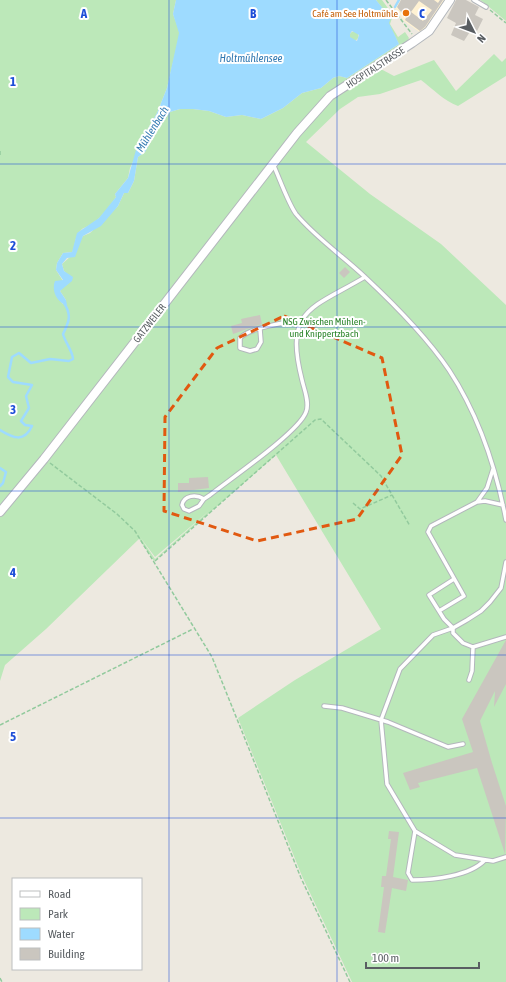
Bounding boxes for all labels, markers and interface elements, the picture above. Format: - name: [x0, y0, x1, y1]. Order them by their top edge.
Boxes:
- text: A: [80, 6, 88, 21]
- text: B: [250, 6, 257, 21]
- text: C: [419, 6, 425, 21]
- place label: Café am See Holtmühle: [312, 8, 398, 19]
- marker: Café am See Holtmühle: [401, 8, 411, 18]
- north arrow: [454, 12, 494, 52]
- text: N: [475, 32, 488, 45]
- street label: HOSPITALSTRASSE: [344, 44, 407, 90]
- water label: Holtmühlensee: [220, 52, 282, 64]
- text: 1: [10, 74, 16, 89]
- water label: Mühlenbach: [133, 104, 171, 154]
- text: 2: [10, 238, 16, 253]
- street label: GATZWEILER: [131, 302, 168, 345]
- park label: NSG Zwischen Mühlen- und Knippertzbach: [282, 316, 366, 339]
- text: 3: [10, 402, 16, 417]
- text: 4: [9, 565, 16, 580]
- text: 5: [10, 729, 16, 744]
- legend: [12, 878, 142, 970]
- text: Road: [48, 887, 71, 901]
- text: Park: [48, 907, 69, 921]
- text: Water: [48, 927, 75, 941]
- scale bar: [366, 944, 479, 970]
- text: Building: [48, 947, 86, 961]
- text: 100 m: [372, 951, 399, 965]

